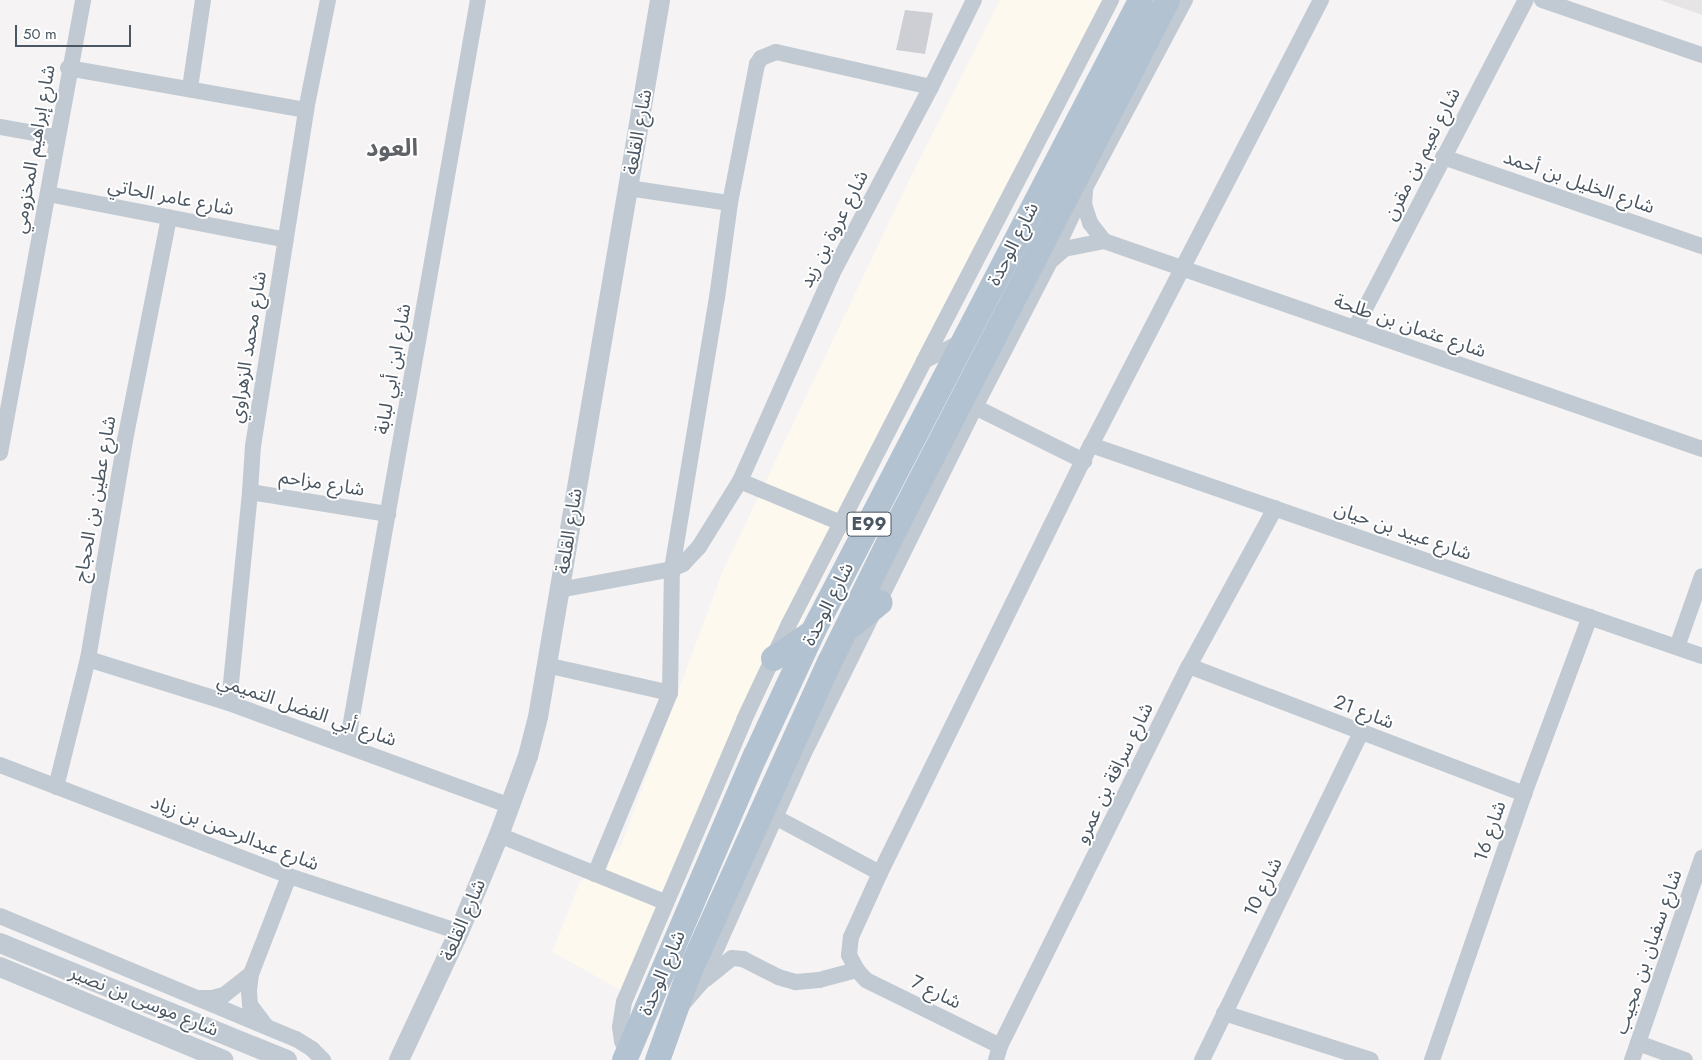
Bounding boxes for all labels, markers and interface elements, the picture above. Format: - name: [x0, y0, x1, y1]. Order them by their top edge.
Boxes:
- scale bar: [18, 15, 134, 47]
- text: 50 m: [23, 23, 57, 45]
- street label: شارع إبراهيم المخزومي: [8, 63, 60, 235]
- street label: شارع نعيم بن مقرن: [1379, 84, 1465, 224]
- street label: شارع القلعة: [619, 87, 657, 177]
- district label: العود: [366, 134, 418, 162]
- street label: شارع الخليل بن أحمد: [1501, 145, 1657, 219]
- street label: شارع عروة بن زيد: [795, 167, 873, 291]
- street label: شارع عامر الحاتي: [106, 174, 236, 220]
- street label: شارع الوحدة: [982, 199, 1044, 289]
- street label: شارع محمد الزهراوي: [225, 270, 271, 424]
- street label: شارع عثمان بن طلحة: [1331, 289, 1489, 363]
- street label: شارع ابن أبي لبابة: [370, 302, 416, 436]
- street label: شارع عطين بن الحجاج: [69, 414, 121, 584]
- street label: شارع مزاحم: [278, 465, 366, 501]
- street label: شارع القلعة: [551, 487, 587, 575]
- street label: شارع عبيد بن حيان: [1332, 497, 1474, 565]
- road number: E99: [846, 508, 892, 540]
- street label: شارع الوحدة: [797, 559, 859, 649]
- street label: شارع أبي الفضل التميمي: [214, 669, 400, 751]
- street label: شارع 21: [1331, 690, 1397, 734]
- street label: شارع سراقة بن عمرو: [1070, 699, 1158, 847]
- street label: شارع عبدالرحمن بن زياد: [148, 790, 322, 876]
- street label: شارع 16: [1469, 798, 1511, 864]
- street label: شارع 10: [1239, 854, 1287, 920]
- street label: شارع سفبان بن مجيب: [1609, 867, 1687, 1037]
- street label: شارع القلعة: [436, 876, 490, 964]
- street label: شارع الوحدة: [634, 927, 690, 1019]
- street label: شارع موسى بن نصير: [66, 961, 222, 1041]
- street label: شارع 7: [907, 970, 965, 1014]

